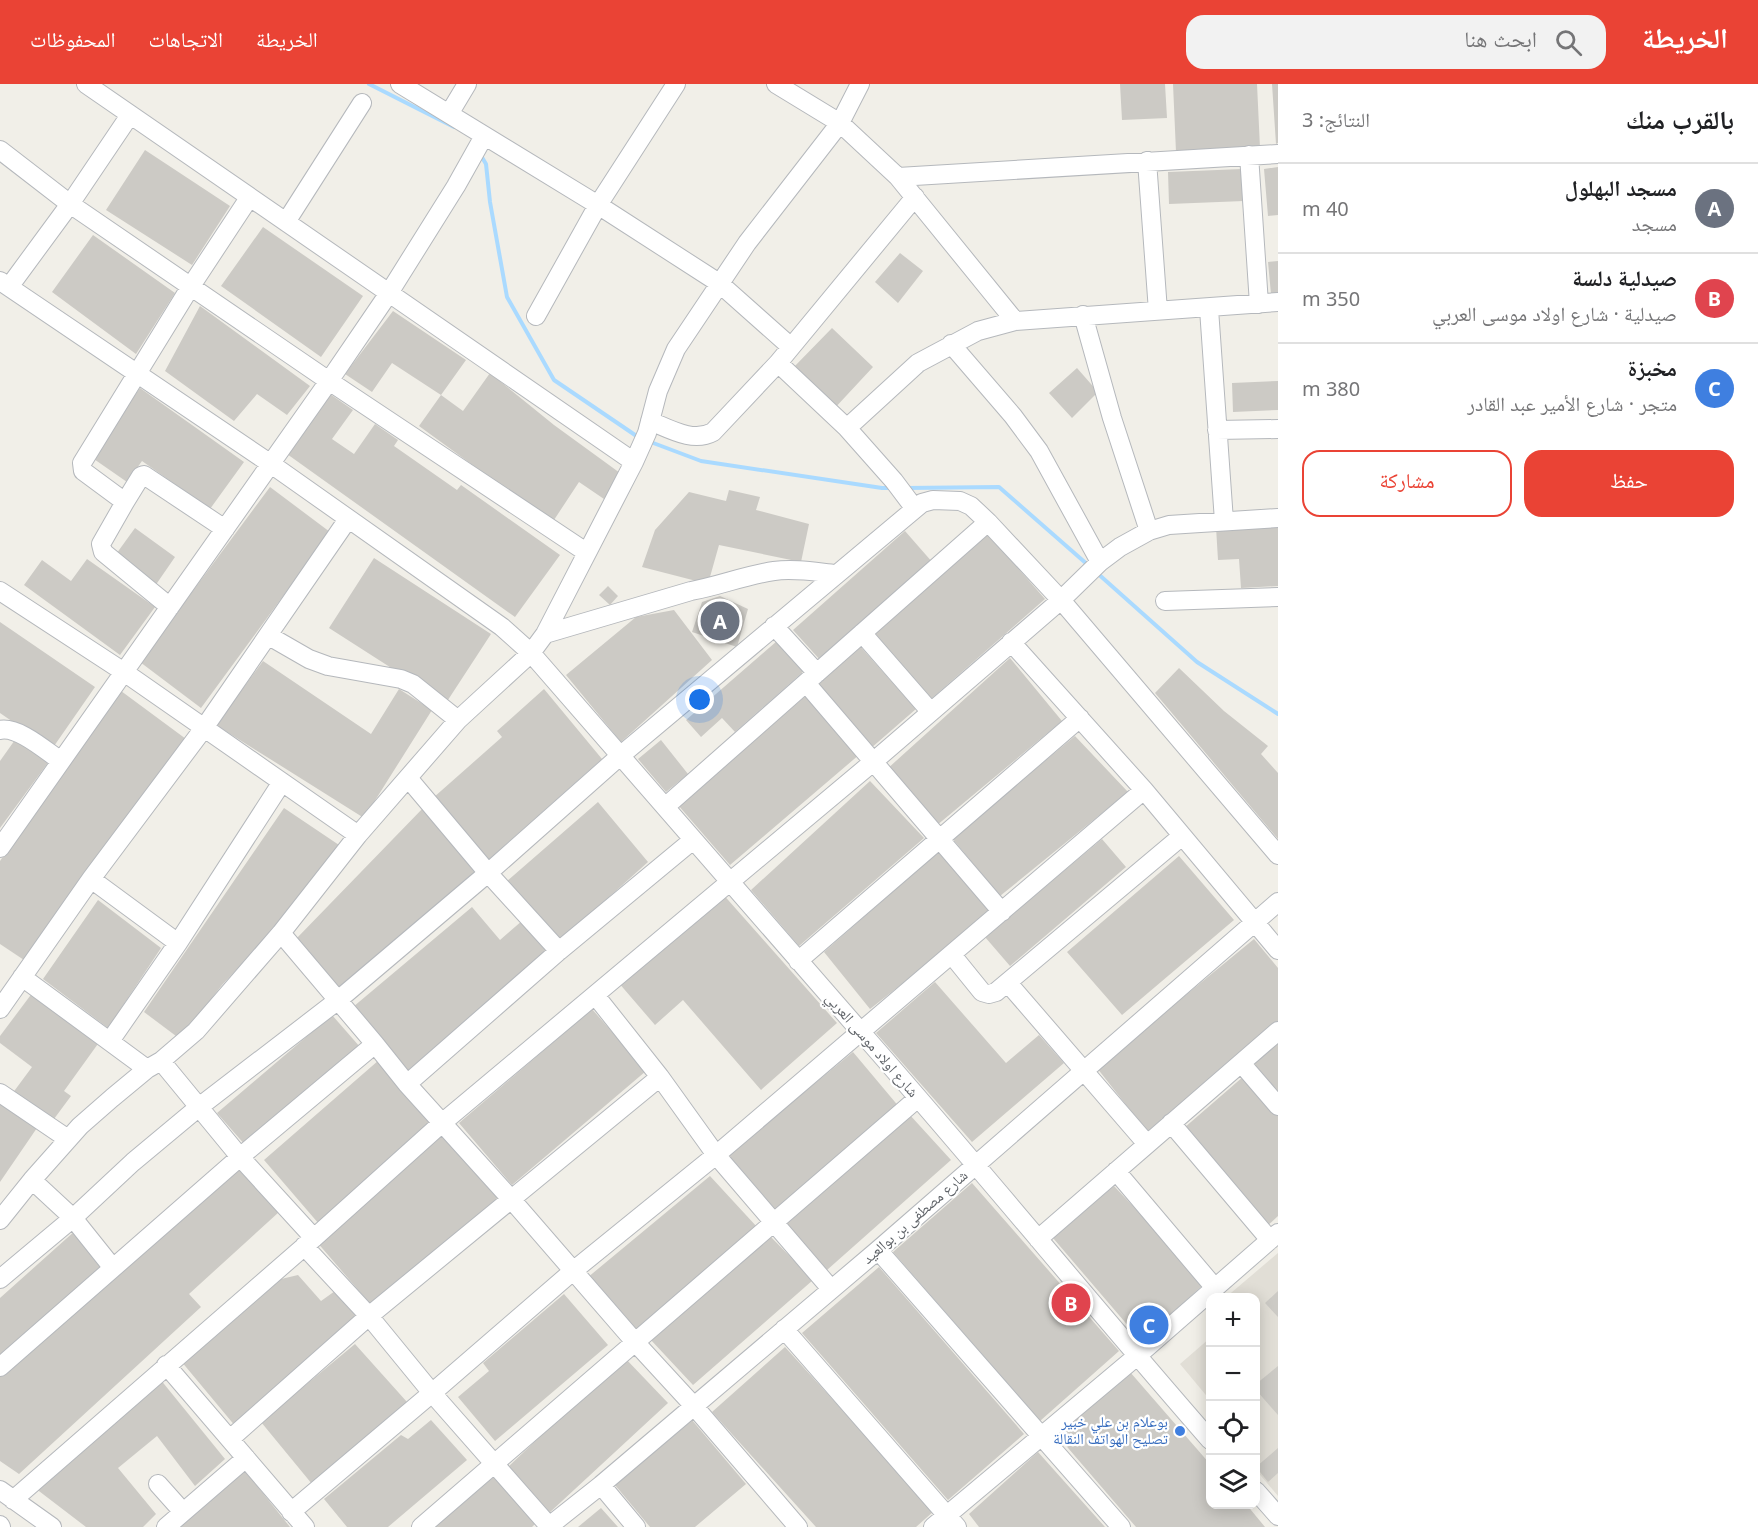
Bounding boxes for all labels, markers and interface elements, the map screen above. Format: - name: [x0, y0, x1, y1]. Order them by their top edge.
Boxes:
- search box: [1186, 15, 1606, 69]
- text: الخريطة: [1642, 18, 1728, 56]
- text: ابحث هنا: [1464, 23, 1537, 53]
- text: المحفوظات: [30, 25, 115, 53]
- text: الاتجاهات: [148, 25, 223, 53]
- text: الخريطة: [256, 25, 318, 53]
- icon: search: [1552, 26, 1585, 59]
- text: بالقرب منك: [1626, 101, 1734, 137]
- text: النتائج: 3: [1302, 106, 1370, 133]
- text: مسجد البهلول: [1565, 172, 1677, 202]
- text: 40 m: [1302, 195, 1349, 222]
- text: A: [1708, 195, 1721, 222]
- text: مسجد: [1632, 210, 1677, 237]
- text: صيدلية دلسة: [1572, 262, 1677, 292]
- text: 350 m: [1302, 285, 1360, 312]
- text: B: [1708, 285, 1721, 312]
- text: صيدلية · شارع اولاد موسى العربي: [1432, 300, 1677, 327]
- text: مخبزة: [1628, 352, 1677, 382]
- text: 380 m: [1302, 375, 1360, 402]
- text: C: [1708, 375, 1721, 402]
- text: متجر · شارع الأمير عبد القادر: [1467, 390, 1677, 417]
- button: مشاركة: [1302, 450, 1512, 517]
- button: حفظ: [1524, 450, 1734, 517]
- pin: A: [700, 598, 740, 644]
- your location: [685, 685, 714, 714]
- street label: شارع اولاد موسى العربي: [820, 988, 924, 1103]
- street label: شارع مصطفى بن بوالعيد: [857, 1165, 972, 1268]
- pin: B: [1052, 1280, 1090, 1326]
- map controls: [1206, 1293, 1260, 1509]
- button: +: [1206, 1293, 1260, 1347]
- pin: C: [1130, 1302, 1168, 1348]
- button: −: [1206, 1347, 1260, 1401]
- button: locate: [1206, 1401, 1260, 1455]
- place label: بوعلام بن علي خبير تصليح الهواتف النقالة: [1053, 1411, 1169, 1449]
- marker: بوعلام بن علي خبير تصليح الهواتف النقالة: [1173, 1424, 1187, 1438]
- button: layers: [1206, 1455, 1260, 1509]

